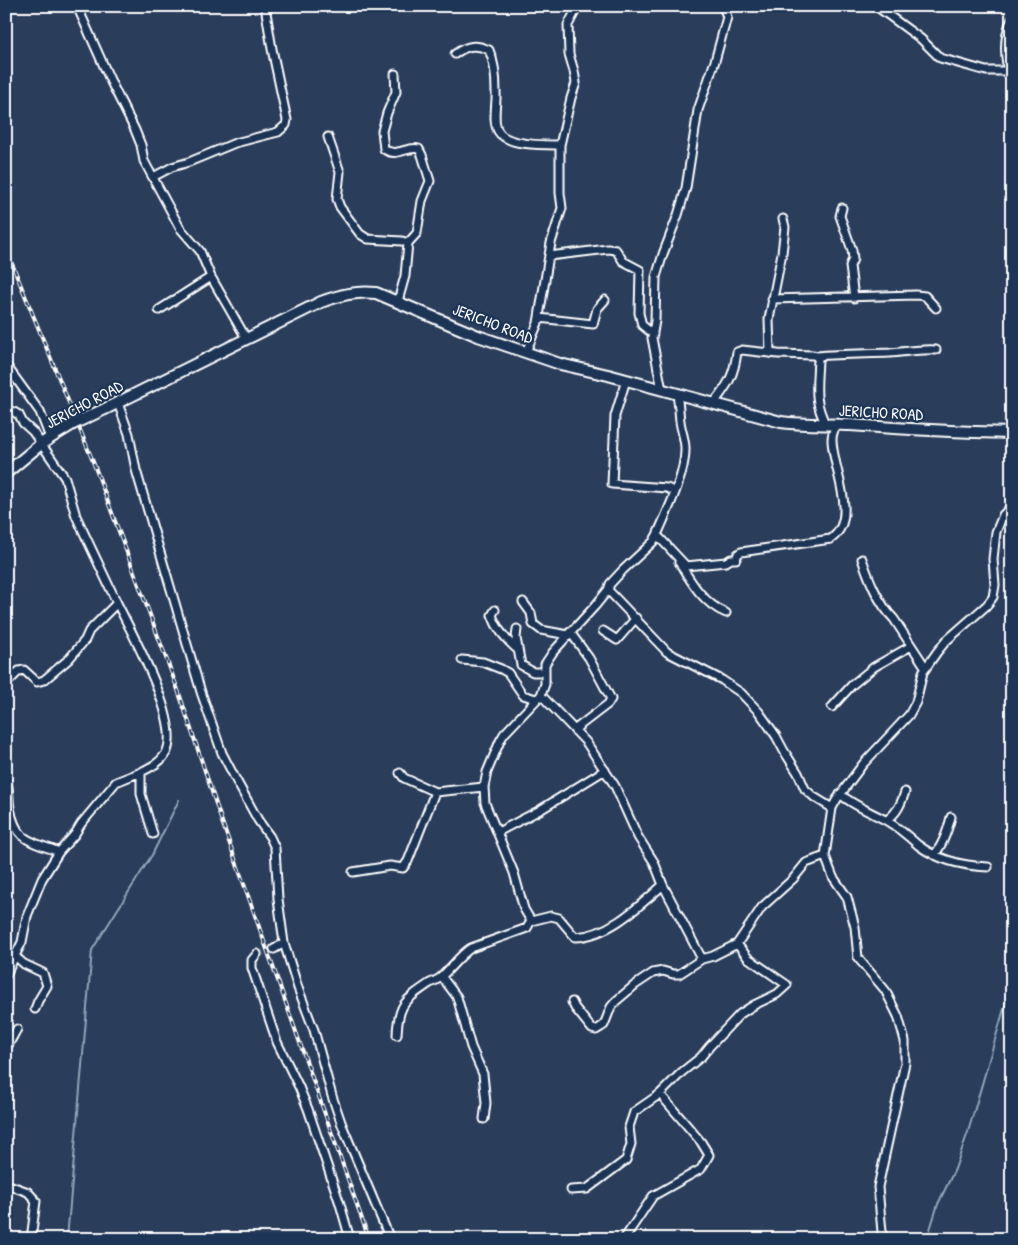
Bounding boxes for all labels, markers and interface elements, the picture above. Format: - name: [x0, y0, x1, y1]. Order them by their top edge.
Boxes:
- street label: JERICHO ROAD: [450, 298, 537, 349]
- street label: JERICHO ROAD: [42, 374, 127, 434]
- street label: JERICHO ROAD: [838, 399, 924, 425]

